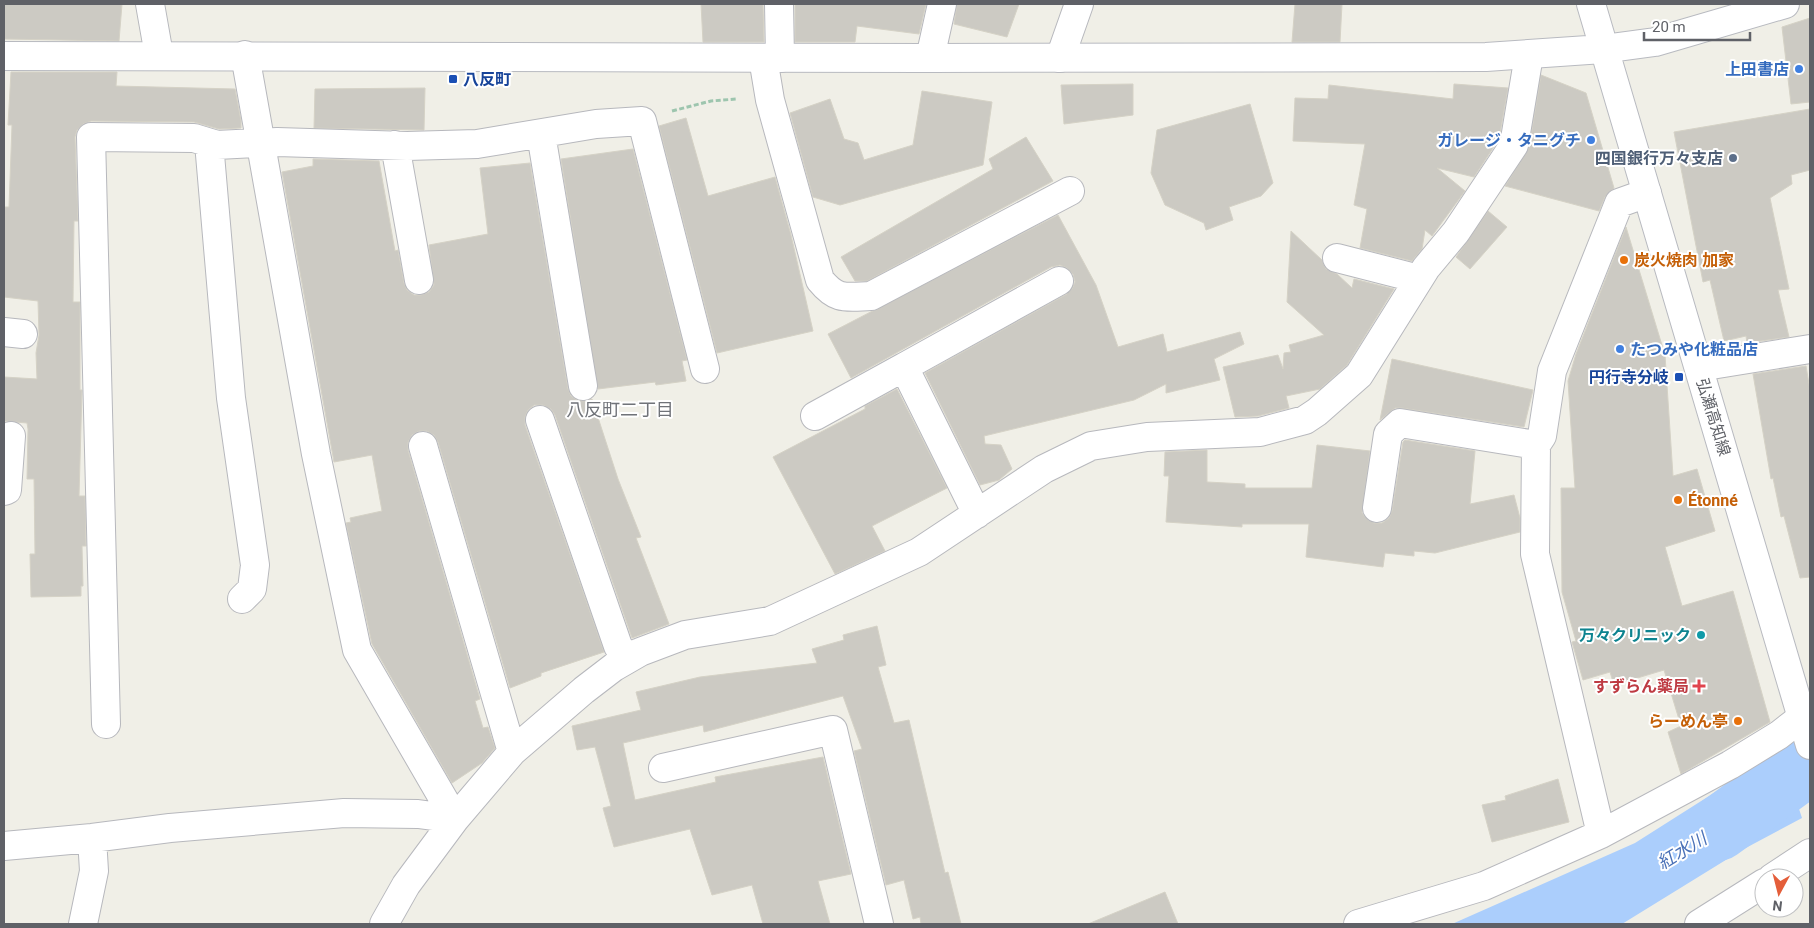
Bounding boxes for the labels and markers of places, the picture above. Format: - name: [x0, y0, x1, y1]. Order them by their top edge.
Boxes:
- place label: 上田書店: [1725, 60, 1789, 79]
- marker: 上田書店: [1793, 63, 1805, 75]
- place label: 八反町: [463, 70, 511, 89]
- marker: 八反町: [447, 73, 459, 85]
- place label: ガレージ・タニグチ: [1437, 131, 1581, 150]
- marker: ガレージ・タニグチ: [1585, 134, 1597, 146]
- place label: 四国銀行万々支店: [1595, 149, 1723, 168]
- marker: 四国銀行万々支店: [1727, 152, 1739, 164]
- place label: 炭火焼肉 加家: [1634, 251, 1734, 270]
- marker: 炭火焼肉 加家: [1618, 254, 1630, 266]
- place label: たつみや化粧品店: [1630, 340, 1758, 359]
- marker: たつみや化粧品店: [1614, 343, 1626, 355]
- place label: 円行寺分岐: [1589, 368, 1669, 387]
- marker: 円行寺分岐: [1673, 371, 1685, 383]
- place label: Étonné: [1688, 491, 1738, 510]
- marker: Étonné: [1672, 494, 1684, 506]
- place label: 万々クリニック: [1579, 626, 1691, 645]
- marker: 万々クリニック: [1695, 629, 1707, 641]
- place label: すずらん薬局: [1593, 677, 1689, 696]
- marker: すずらん薬局: [1693, 680, 1705, 692]
- place label: らーめん亭: [1648, 712, 1728, 731]
- marker: らーめん亭: [1732, 715, 1744, 727]

